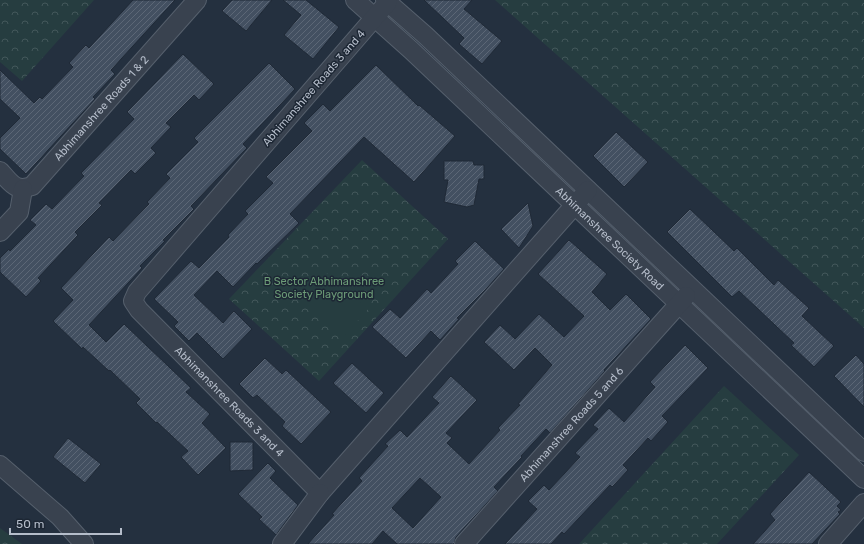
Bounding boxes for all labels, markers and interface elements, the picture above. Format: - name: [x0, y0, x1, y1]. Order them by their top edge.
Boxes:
- street label: Abhimanshree Roads 3 and 4: [260, 27, 368, 149]
- street label: Abhimanshree Roads 1 & 2: [51, 53, 151, 163]
- street label: Abhimanshree Society Road: [553, 184, 667, 293]
- park label: B Sector Abhimanshree Society Playground: [264, 275, 384, 301]
- street label: Abhimanshree Roads 3 and 4: [172, 344, 287, 460]
- street label: Abhimanshree Roads 5 and 6: [517, 364, 626, 484]
- scale bar: [10, 510, 121, 536]
- text: 50 m: [16, 517, 44, 531]

